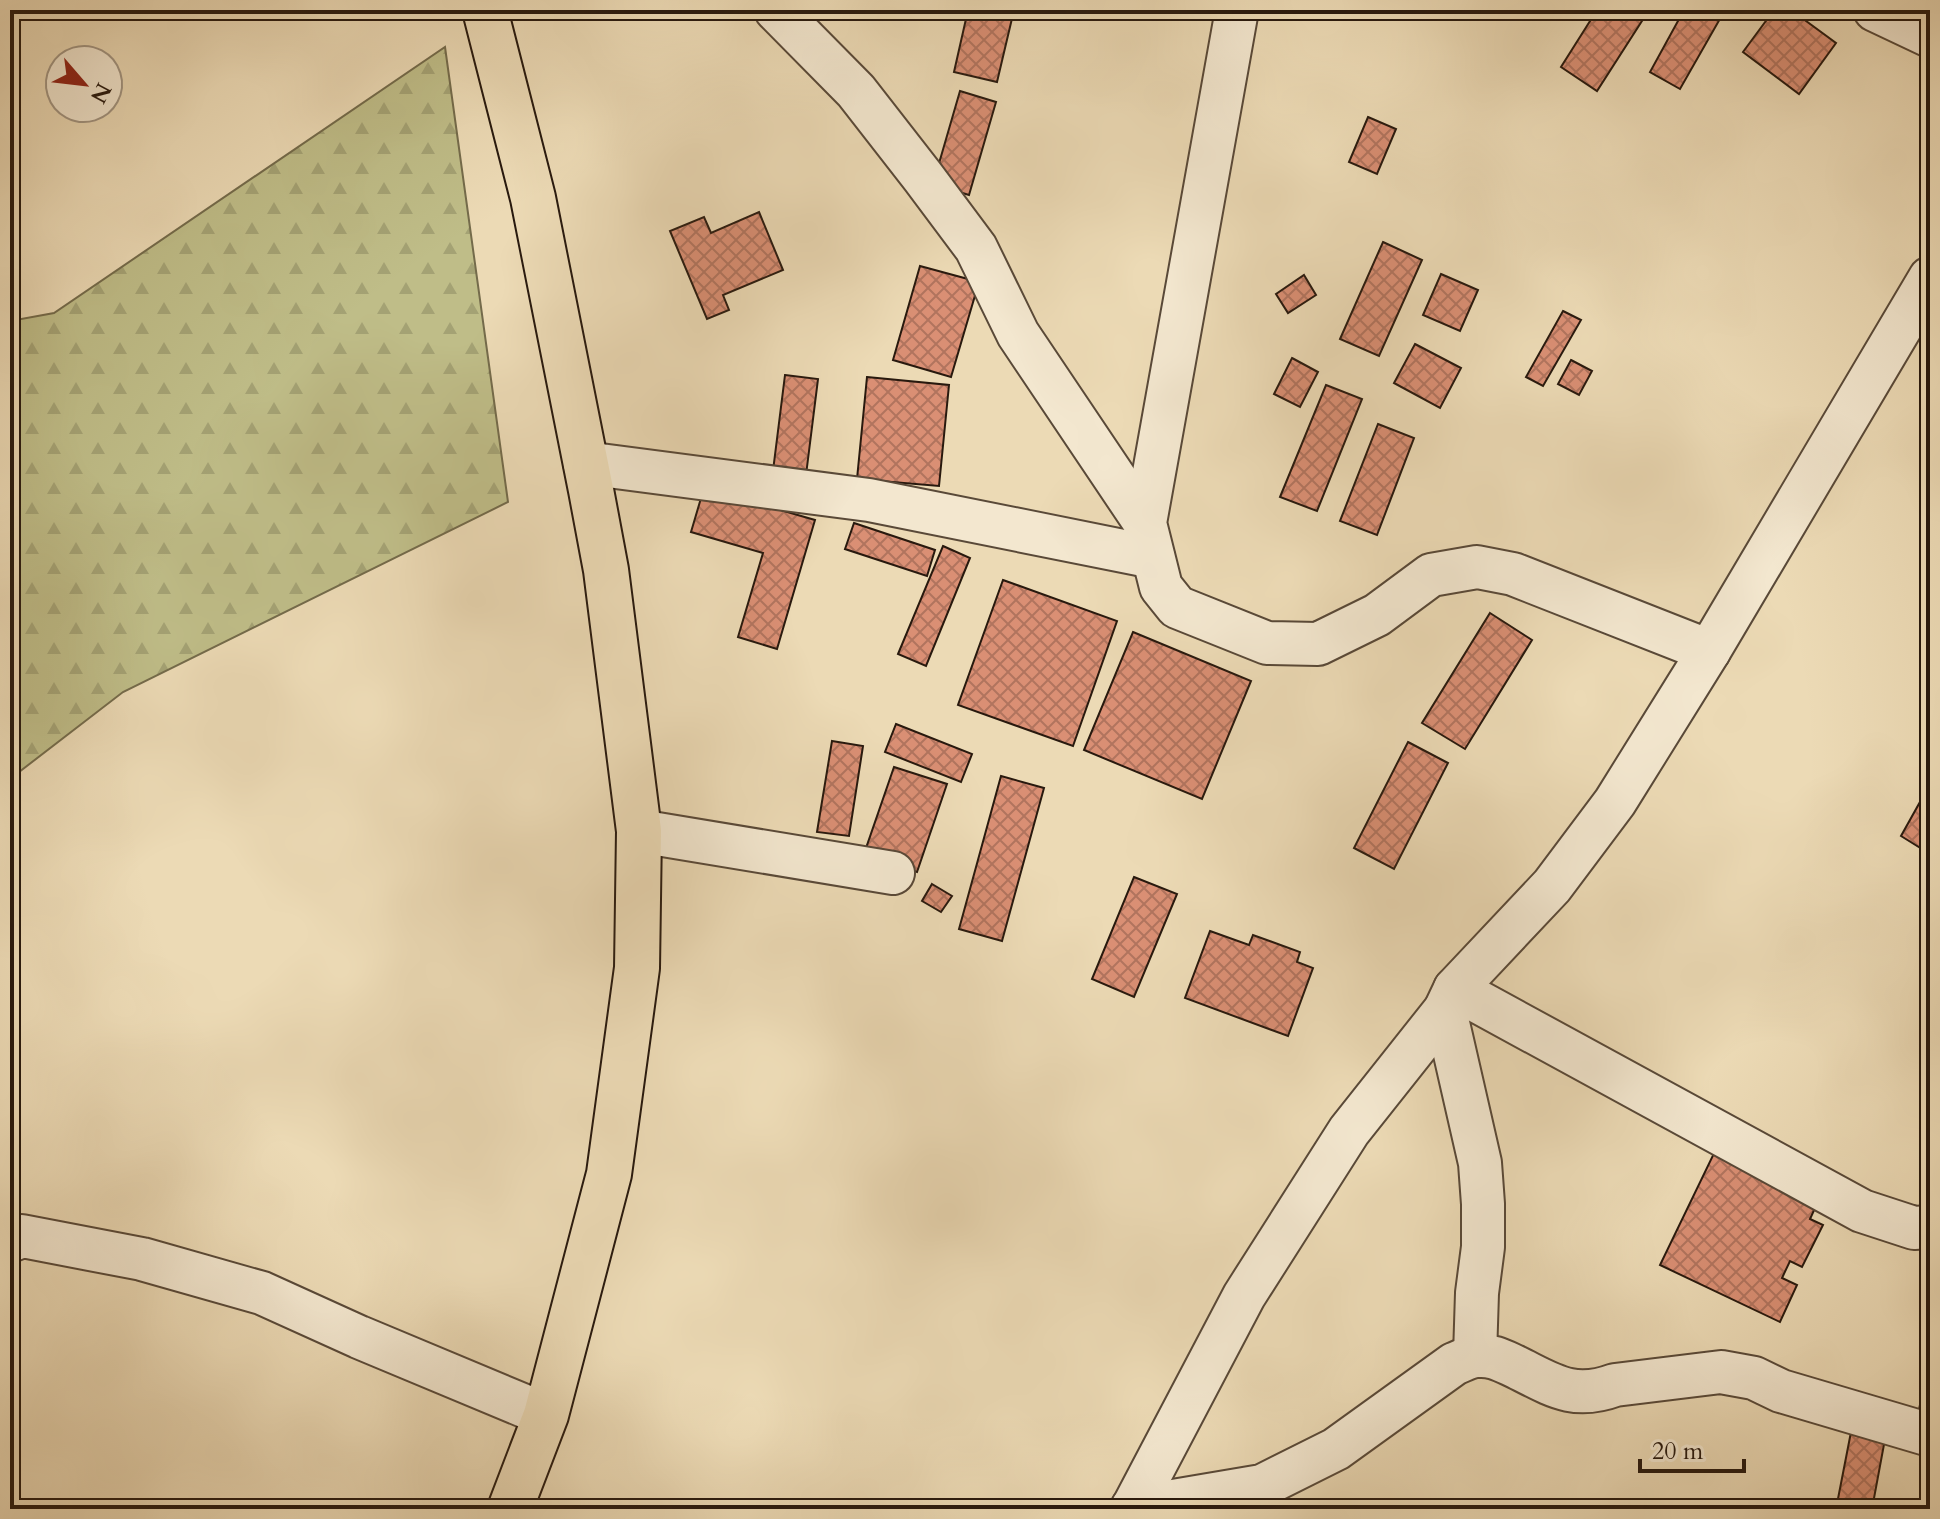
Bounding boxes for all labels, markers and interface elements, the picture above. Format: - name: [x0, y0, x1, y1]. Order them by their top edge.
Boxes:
- north arrow: [44, 44, 124, 124]
- text: N: [83, 77, 119, 108]
- scale bar: [1640, 1423, 1744, 1473]
- text: 20 m: [1652, 1435, 1704, 1468]

